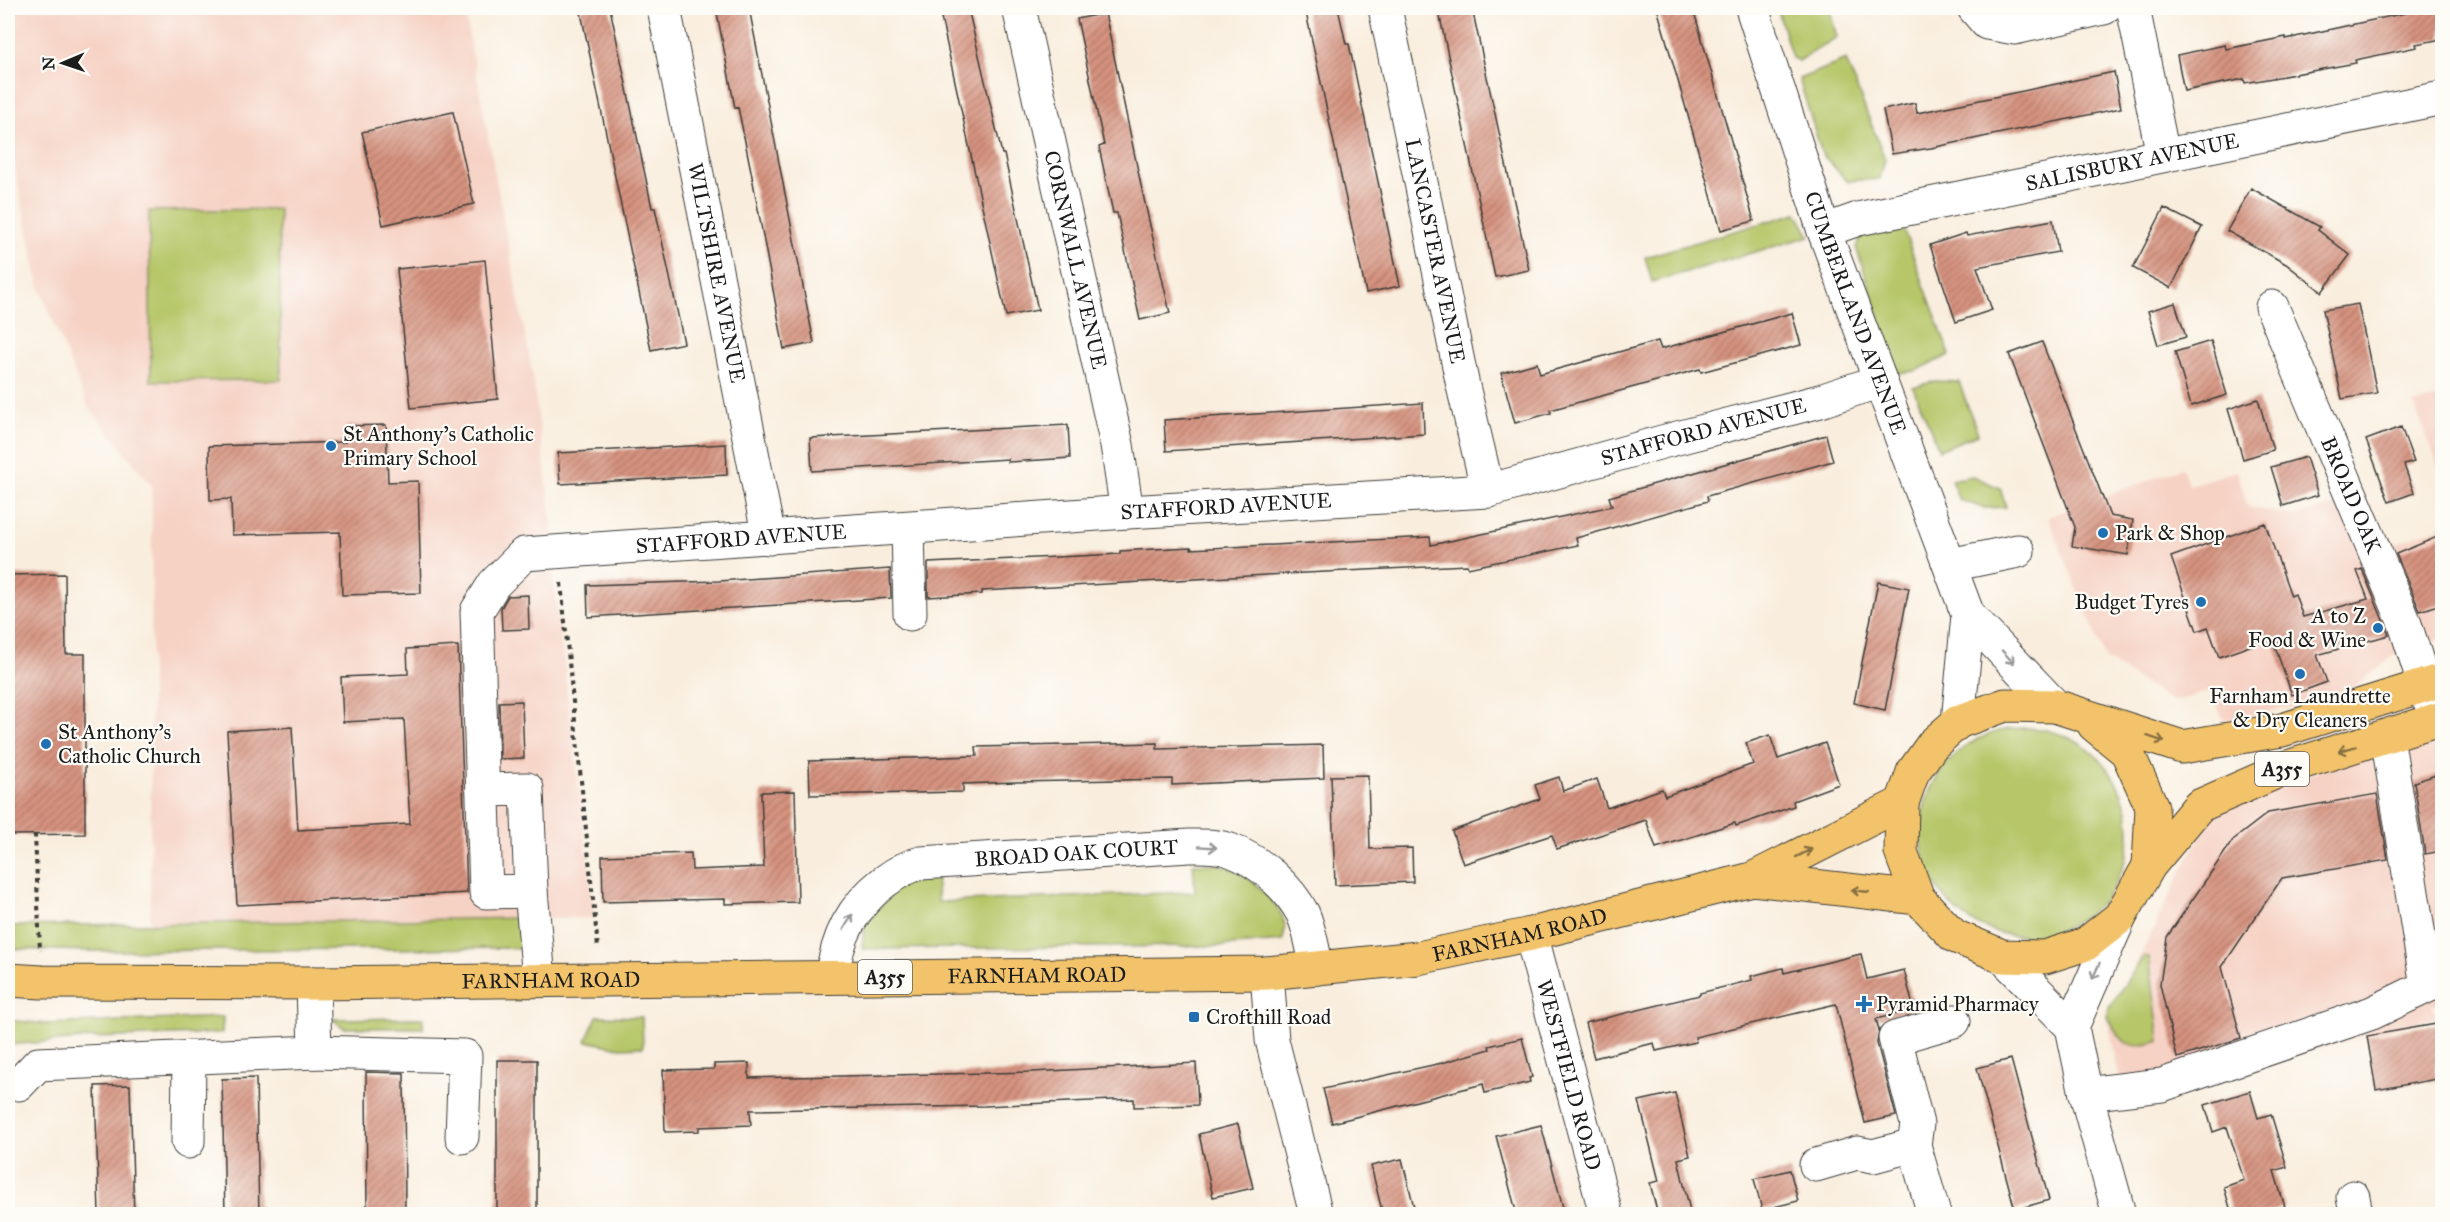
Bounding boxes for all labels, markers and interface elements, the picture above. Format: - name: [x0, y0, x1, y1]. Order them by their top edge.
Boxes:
- north arrow: [33, 33, 93, 93]
- text: N: [39, 56, 58, 71]
- street label: SALISBURY AVENUE: [2023, 127, 2241, 197]
- street label: LANCASTER AVENUE: [1399, 136, 1471, 366]
- street label: CORNWALL AVENUE: [1038, 148, 1113, 371]
- street label: WILTSHIRE AVENUE: [682, 161, 751, 385]
- street label: CUMBERLAND AVENUE: [1799, 188, 1912, 438]
- street label: STAFFORD AVENUE: [1598, 392, 1809, 472]
- place label: St Anthony's Catholic Primary School: [343, 421, 534, 471]
- street label: BROAD OAK: [2315, 433, 2387, 558]
- marker: St Anthony's Catholic Primary School: [324, 439, 338, 453]
- street label: STAFFORD AVENUE: [1120, 487, 1332, 525]
- street label: STAFFORD AVENUE: [635, 519, 847, 559]
- place label: Park & Shop: [2115, 520, 2225, 546]
- marker: Park & Shop: [2096, 526, 2110, 540]
- place label: Budget Tyres: [2075, 589, 2189, 615]
- marker: Budget Tyres: [2194, 595, 2208, 609]
- place label: A to Z Food & Wine: [2248, 603, 2366, 653]
- marker: A to Z Food & Wine: [2371, 621, 2385, 635]
- one-way arrow: [2001, 650, 2016, 665]
- marker: Farnham Laundrette & Dry Cleaners: [2293, 667, 2307, 681]
- place label: Farnham Laundrette & Dry Cleaners: [2209, 683, 2391, 733]
- place label: St Anthony's Catholic Church: [58, 719, 201, 769]
- one-way arrow: [2146, 734, 2165, 745]
- marker: St Anthony's Catholic Church: [39, 737, 53, 751]
- one-way arrow: [2338, 744, 2357, 755]
- road number: A355: [2255, 752, 2309, 786]
- street label: BROAD OAK COURT: [974, 834, 1179, 873]
- one-way arrow: [1198, 842, 1218, 853]
- one-way arrow: [1795, 847, 1812, 859]
- one-way arrow: [1850, 885, 1870, 896]
- street label: FARNHAM ROAD: [1430, 903, 1610, 968]
- one-way arrow: [843, 914, 855, 931]
- road number: A355: [858, 960, 912, 994]
- street label: FARNHAM ROAD: [947, 961, 1126, 989]
- one-way arrow: [2090, 962, 2101, 980]
- street label: FARNHAM ROAD: [461, 967, 640, 994]
- street label: WESTFIELD ROAD: [1531, 977, 1607, 1173]
- place label: Pyramid Pharmacy: [1876, 991, 2040, 1017]
- marker: Pyramid Pharmacy: [1857, 997, 1871, 1011]
- place label: Crofthill Road: [1206, 1004, 1332, 1030]
- marker: Crofthill Road: [1187, 1010, 1201, 1024]

